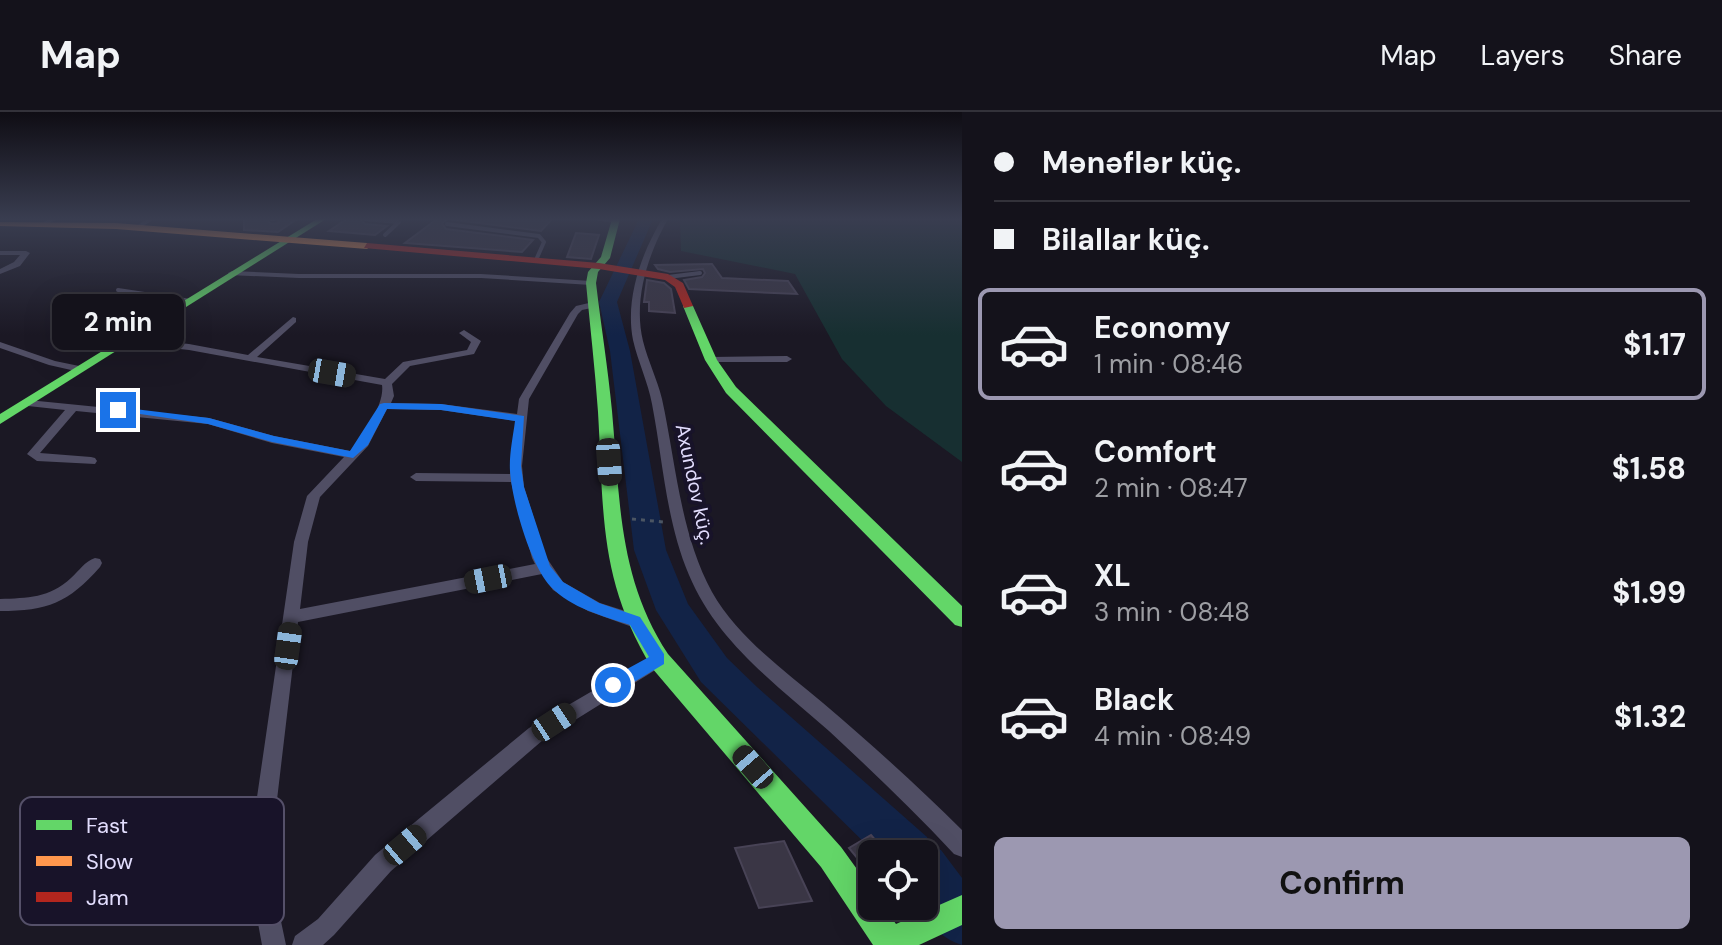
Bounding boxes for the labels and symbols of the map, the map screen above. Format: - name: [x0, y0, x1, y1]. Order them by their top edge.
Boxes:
- callout: 2 min: [52, 294, 184, 350]
- car: [306, 357, 358, 389]
- route end: [100, 392, 136, 428]
- street label: Axundov küç.: [670, 421, 720, 547]
- car: [595, 437, 623, 487]
- car: [462, 563, 514, 595]
- car: [273, 621, 303, 671]
- route start: [595, 667, 631, 703]
- car: [527, 699, 581, 745]
- car: [728, 741, 778, 793]
- legend: [20, 797, 284, 925]
- text: Fast: [86, 811, 128, 840]
- car: [379, 820, 431, 870]
- text: Slow: [86, 847, 133, 876]
- text: Jam: [86, 883, 129, 912]

